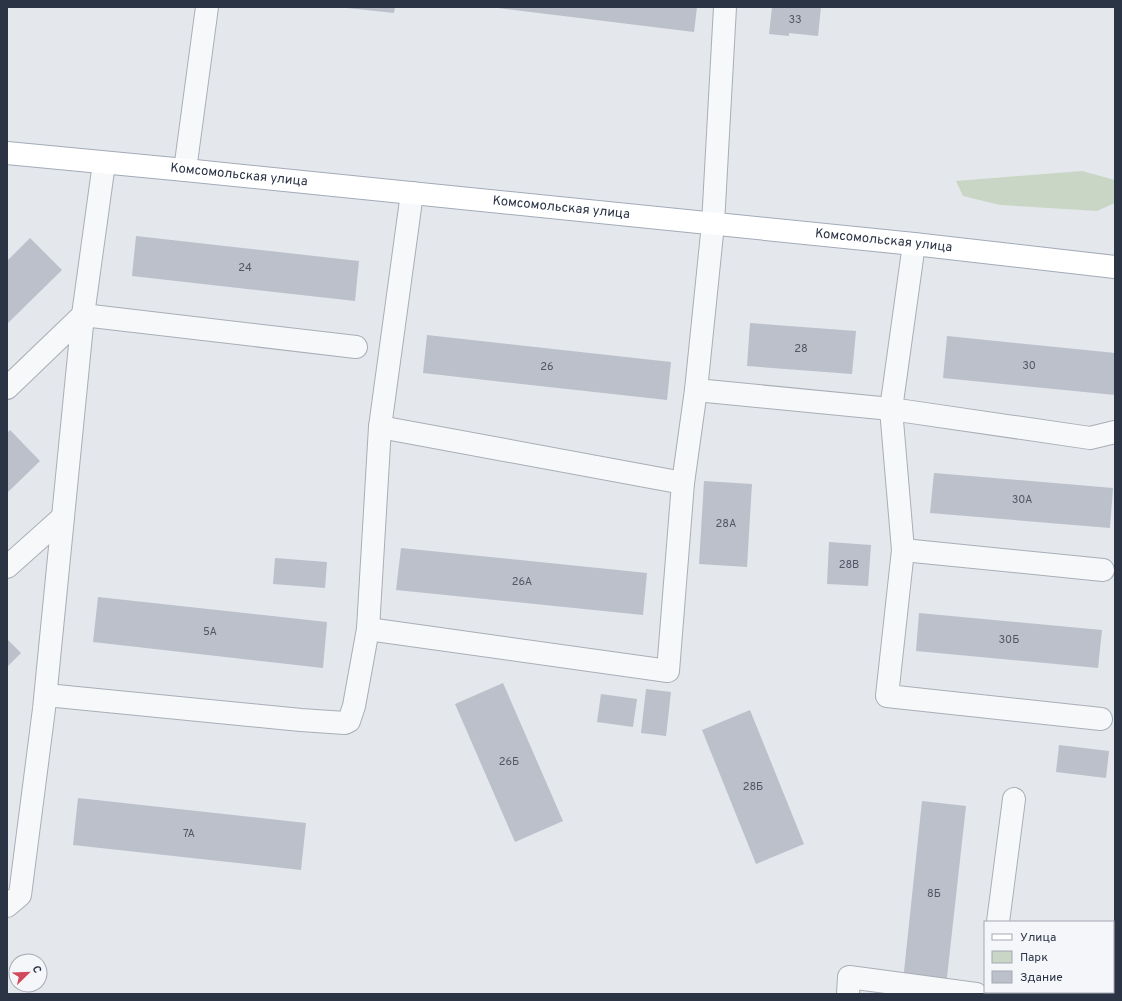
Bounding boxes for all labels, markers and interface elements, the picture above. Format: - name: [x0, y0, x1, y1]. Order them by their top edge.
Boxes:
- house number: 33: [788, 13, 802, 27]
- street label: Комсомольская улица: [169, 161, 308, 190]
- street label: Комсомольская улица: [492, 193, 631, 223]
- street label: Комсомольская улица: [814, 226, 953, 256]
- house number: 24: [238, 261, 252, 275]
- house number: 28: [794, 342, 808, 356]
- house number: 30: [1022, 359, 1036, 373]
- house number: 26: [540, 360, 554, 374]
- house number: 30А: [1012, 493, 1032, 507]
- house number: 28А: [716, 517, 736, 531]
- house number: 28В: [839, 558, 859, 572]
- house number: 26А: [512, 575, 532, 589]
- house number: 5А: [203, 625, 217, 639]
- house number: 30Б: [999, 633, 1019, 647]
- house number: 26Б: [499, 755, 519, 769]
- house number: 28Б: [743, 780, 763, 794]
- house number: 7А: [183, 827, 195, 841]
- house number: 8Б: [927, 887, 941, 901]
- legend: [984, 921, 1114, 993]
- text: Улица: [1020, 930, 1056, 946]
- text: Парк: [1020, 950, 1048, 966]
- north arrow: [8, 953, 48, 993]
- text: С: [28, 964, 44, 975]
- text: Здание: [1020, 970, 1063, 986]

